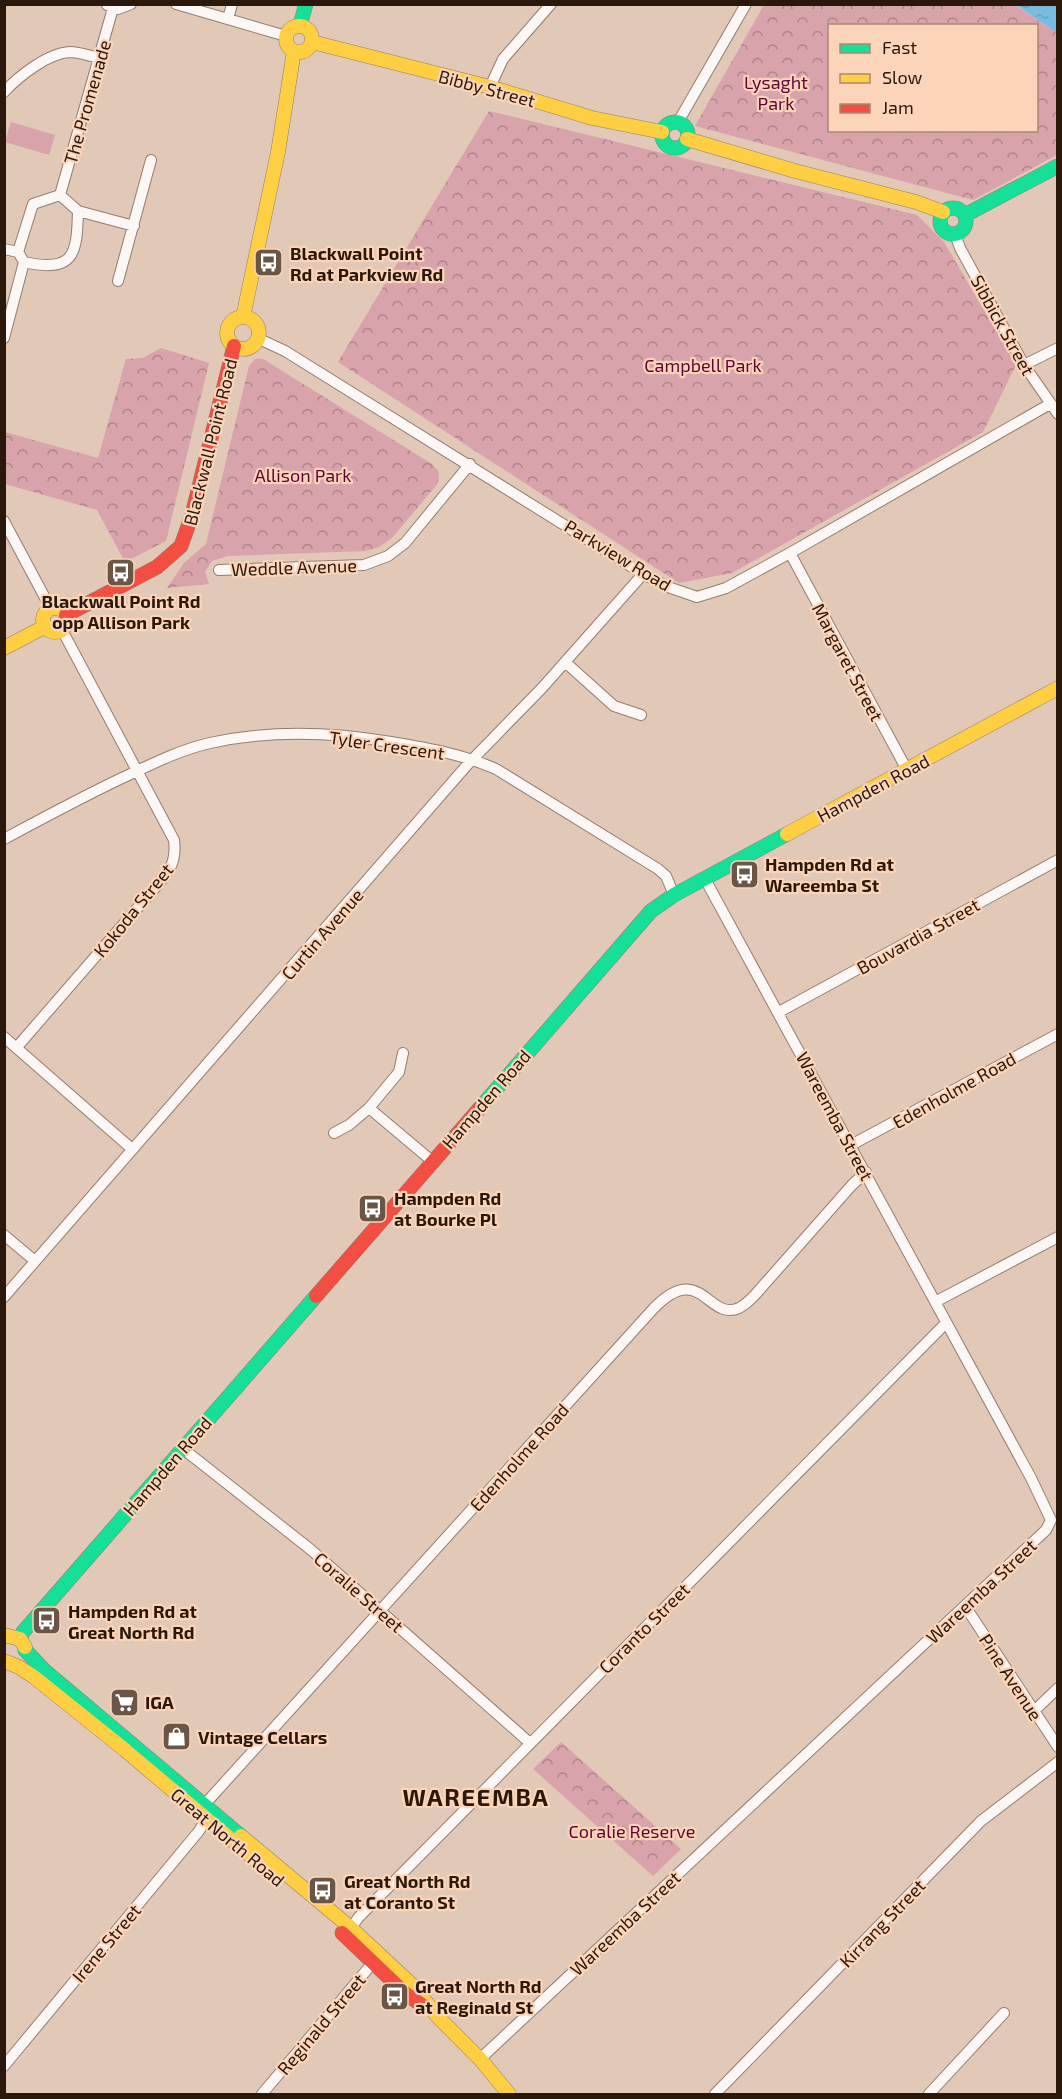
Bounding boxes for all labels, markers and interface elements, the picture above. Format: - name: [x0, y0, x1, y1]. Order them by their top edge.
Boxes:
- legend: [828, 24, 1038, 132]
- text: Fast: [882, 36, 917, 58]
- street label: The Promenade: [59, 37, 115, 167]
- street label: Bibby Street: [436, 65, 538, 112]
- text: Slow: [882, 66, 923, 88]
- park label: Lysaght Park: [744, 71, 808, 114]
- text: Jam: [882, 96, 914, 118]
- place label: Blackwall Point Rd at Parkview Rd: [290, 242, 443, 285]
- bus stop icon: Blackwall Point Rd at Parkview Rd: [253, 247, 285, 279]
- street label: Sibbick Street: [966, 271, 1040, 379]
- park label: Campbell Park: [644, 354, 762, 376]
- street label: Blackwall Point Road: [179, 356, 241, 528]
- park label: Allison Park: [254, 464, 352, 486]
- street label: Parkview Road: [561, 515, 675, 595]
- street label: Weddle Avenue: [231, 554, 357, 580]
- bus stop icon: Blackwall Point Rd opp Allison Park: [105, 556, 137, 588]
- place label: Blackwall Point Rd opp Allison Park: [42, 590, 200, 633]
- street label: Margaret Street: [808, 599, 888, 725]
- street label: Tyler Crescent: [328, 726, 446, 764]
- street label: Hampden Road: [813, 749, 933, 827]
- place label: Hampden Rd at Wareemba St: [765, 853, 894, 896]
- bus stop icon: Hampden Rd at Wareemba St: [728, 858, 760, 890]
- street label: Kokoda Street: [89, 859, 177, 961]
- street label: Curtin Avenue: [276, 884, 368, 984]
- street label: Bouvardia Street: [853, 893, 983, 979]
- street label: Hampden Road: [437, 1045, 535, 1153]
- street label: Edenholme Road: [889, 1047, 1019, 1133]
- street label: Wareemba Street: [792, 1048, 878, 1184]
- place label: Hampden Rd at Bourke Pl: [394, 1187, 501, 1230]
- bus stop icon: Hampden Rd at Bourke Pl: [357, 1192, 389, 1224]
- street label: Edenholme Road: [465, 1399, 573, 1515]
- street label: Hampden Road: [118, 1412, 216, 1520]
- street label: Wareemba Street: [921, 1534, 1041, 1648]
- street label: Coralie Street: [310, 1547, 408, 1637]
- street label: Coranto Street: [594, 1578, 694, 1678]
- place label: Hampden Rd at Great North Rd: [68, 1600, 197, 1643]
- bus stop icon: Hampden Rd at Great North Rd: [31, 1605, 63, 1637]
- street label: Pine Avenue: [975, 1629, 1047, 1725]
- supermarket icon: IGA: [108, 1686, 140, 1718]
- place label: IGA: [145, 1691, 174, 1713]
- shop icon: Vintage Cellars: [161, 1721, 193, 1753]
- place label: Vintage Cellars: [198, 1726, 327, 1748]
- district label: WAREEMBA: [403, 1782, 549, 1811]
- street label: Great North Road: [167, 1783, 289, 1891]
- park label: Coralie Reserve: [569, 1820, 695, 1842]
- street label: Wareemba Street: [565, 1866, 685, 1980]
- place label: Great North Rd at Coranto St: [344, 1870, 471, 1913]
- street label: Kirrang Street: [835, 1874, 930, 1972]
- bus stop icon: Great North Rd at Coranto St: [307, 1875, 339, 1907]
- street label: Irene Street: [67, 1899, 145, 1987]
- street label: Reginald Street: [272, 1969, 370, 2079]
- place label: Great North Rd at Reginald St: [415, 1975, 542, 2018]
- bus stop icon: Great North Rd at Reginald St: [378, 1980, 410, 2012]

